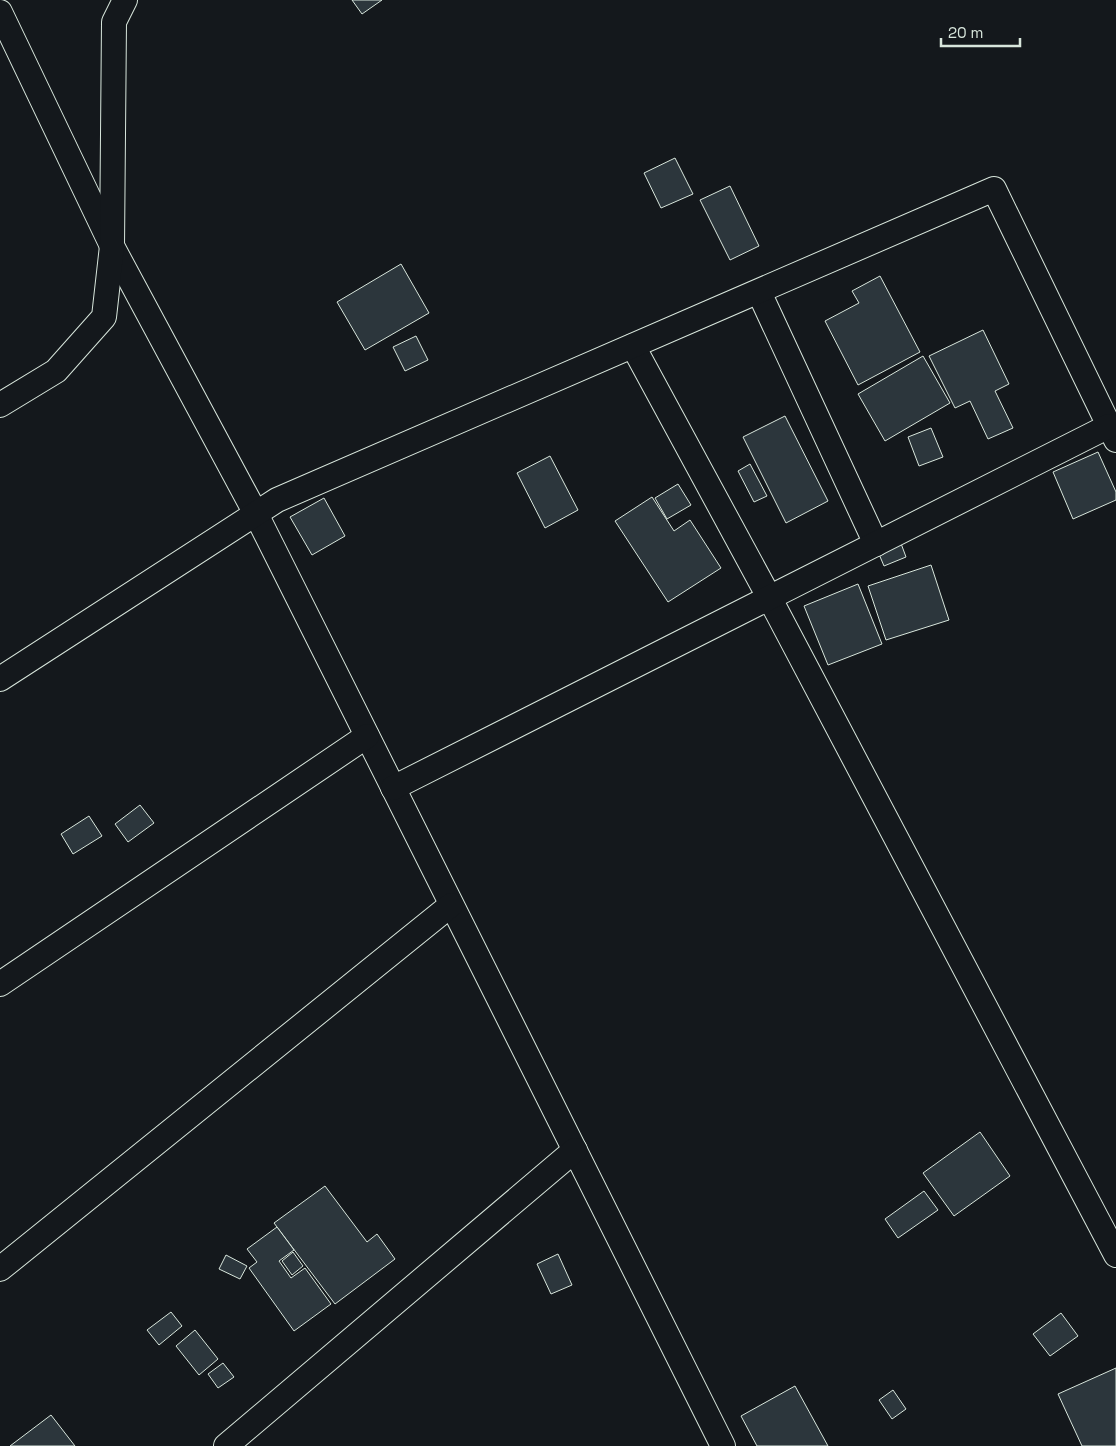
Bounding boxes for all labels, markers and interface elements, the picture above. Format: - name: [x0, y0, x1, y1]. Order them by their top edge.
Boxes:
- scale bar: [941, 15, 1020, 47]
- text: 20 m: [948, 23, 983, 42]

